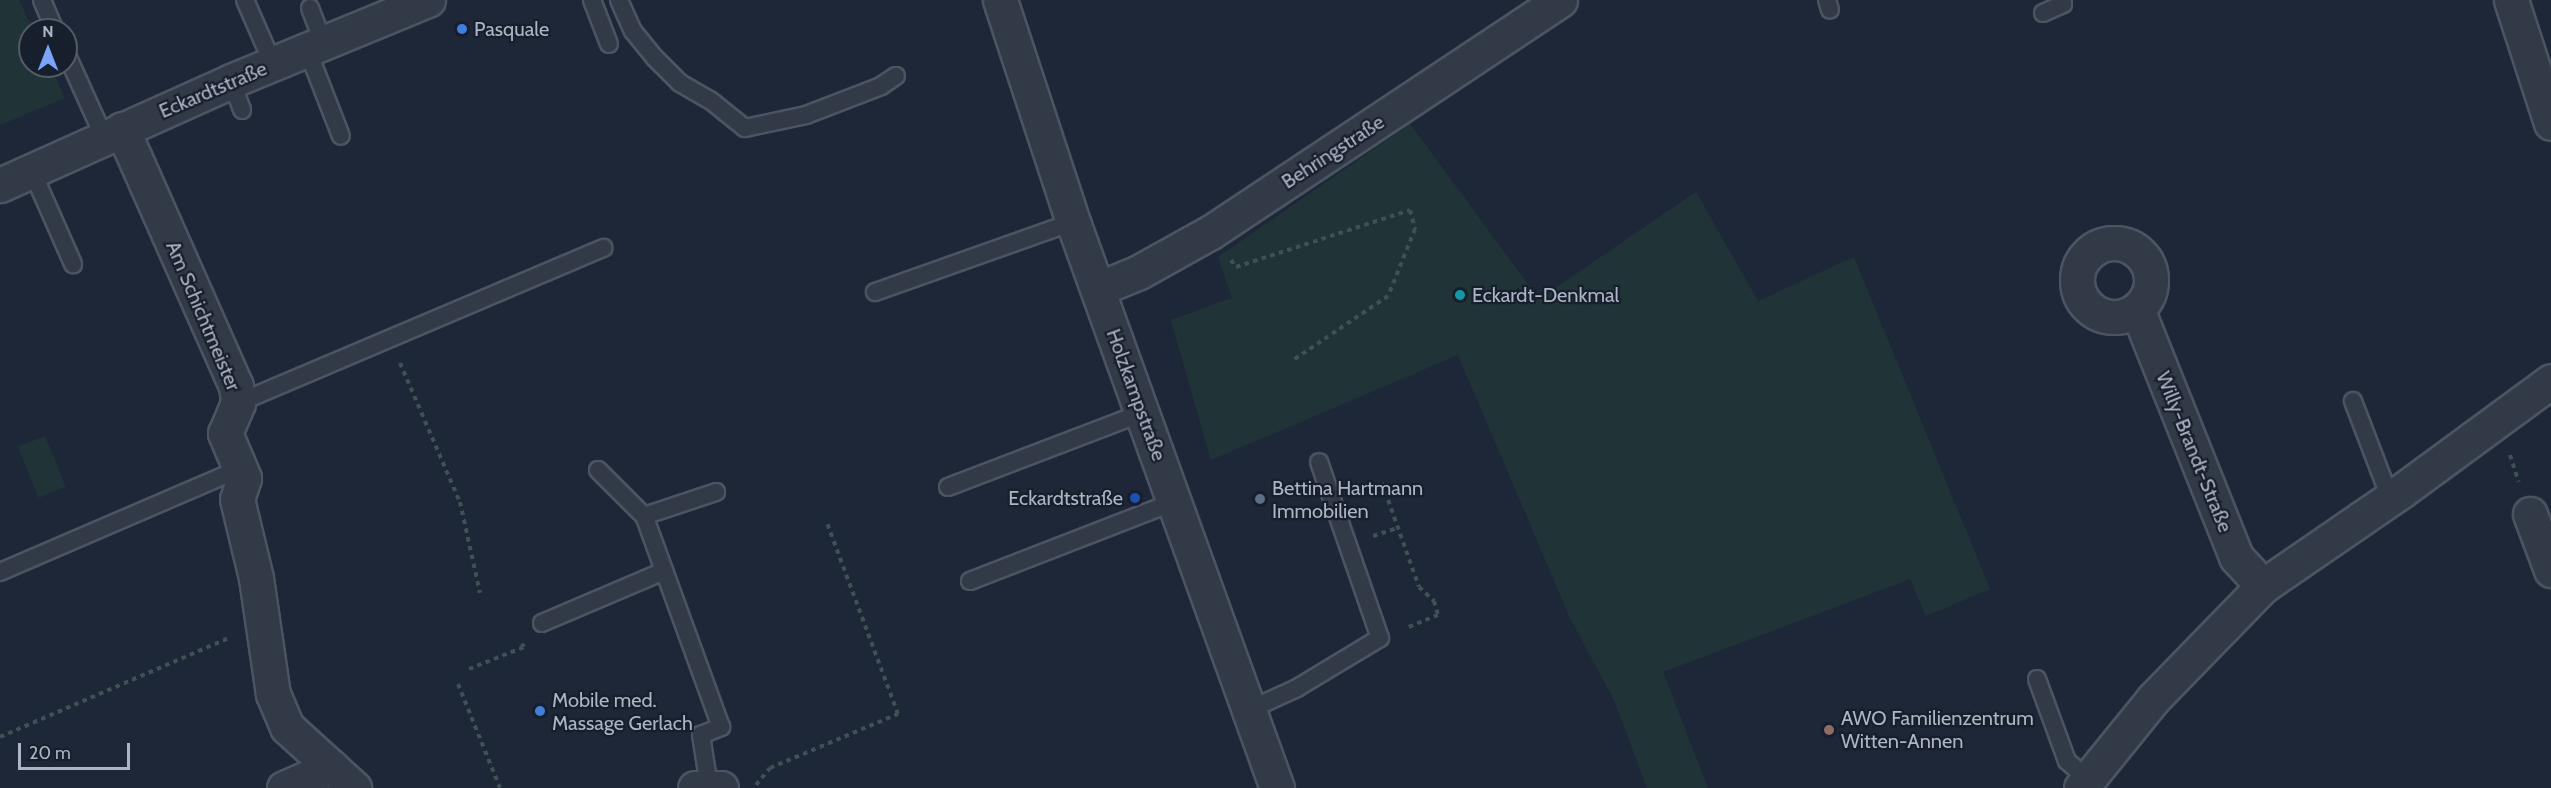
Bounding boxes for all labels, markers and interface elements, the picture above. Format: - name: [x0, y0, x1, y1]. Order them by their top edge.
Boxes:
- place label: Pasquale: [474, 17, 549, 41]
- north arrow: [18, 18, 78, 78]
- text: N: [42, 22, 54, 41]
- marker: Pasquale: [455, 22, 469, 36]
- street label: Eckardtstraße: [156, 57, 270, 123]
- street label: Behringstraße: [1277, 110, 1389, 194]
- street label: Am Schichtmeister: [161, 238, 245, 394]
- place label: Eckardt-Denkmal: [1472, 283, 1619, 307]
- marker: Eckardt-Denkmal: [1453, 288, 1467, 302]
- street label: Holzkampstraße: [1101, 326, 1171, 464]
- street label: Willy-Brandt-Straße: [2151, 368, 2237, 536]
- place label: Bettina Hartmann Immobilien: [1272, 476, 1423, 523]
- place label: Eckardtstraße: [1008, 486, 1123, 510]
- marker: Eckardtstraße: [1128, 491, 1142, 505]
- marker: Bettina Hartmann Immobilien: [1253, 492, 1267, 506]
- place label: Mobile med. Massage Gerlach: [552, 688, 693, 735]
- marker: Mobile med. Massage Gerlach: [533, 704, 547, 718]
- place label: AWO Familienzentrum Witten-Annen: [1841, 706, 2034, 753]
- marker: AWO Familienzentrum Witten-Annen: [1822, 723, 1836, 737]
- scale bar: [21, 731, 134, 769]
- text: 20 m: [29, 742, 71, 764]

